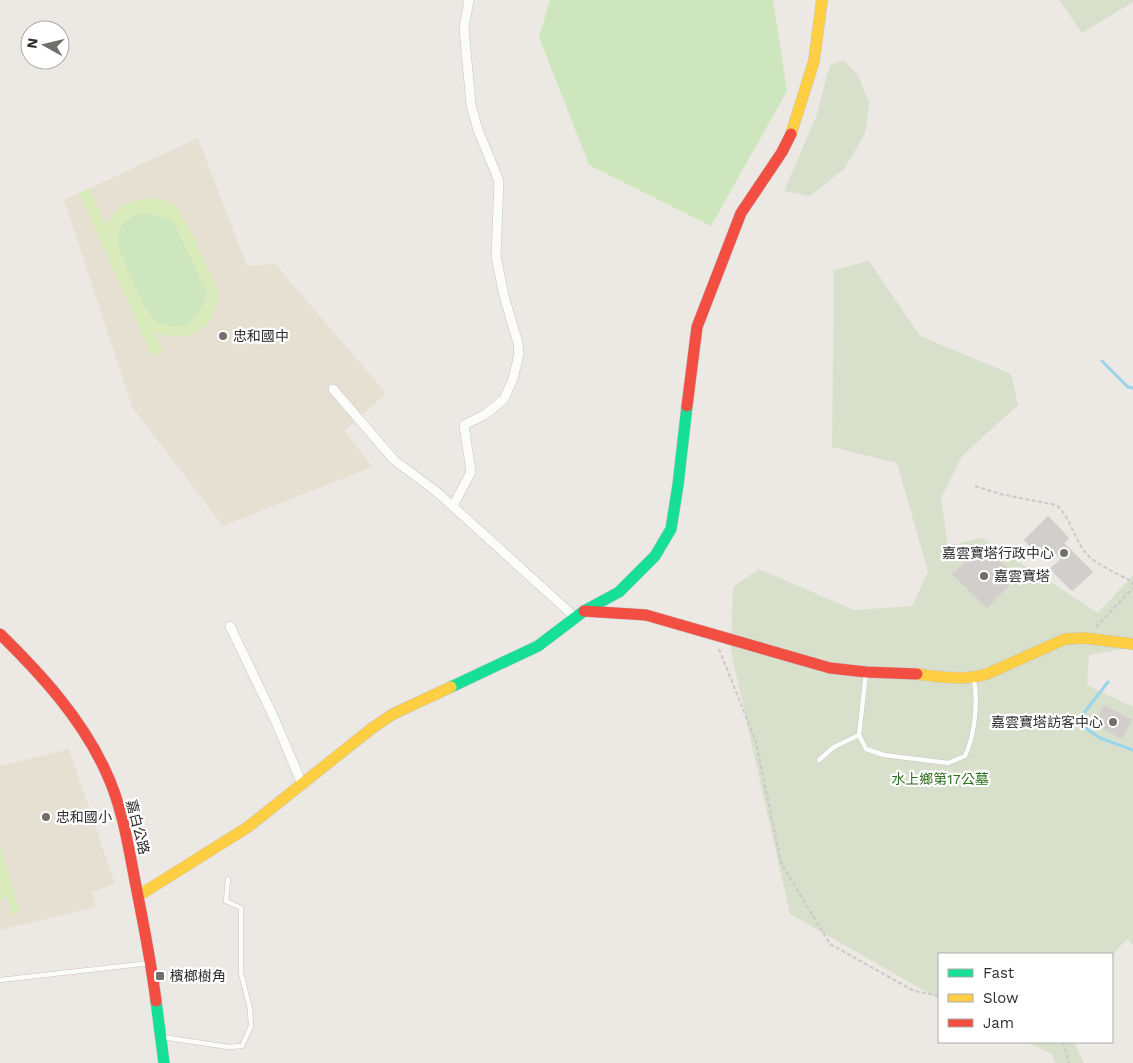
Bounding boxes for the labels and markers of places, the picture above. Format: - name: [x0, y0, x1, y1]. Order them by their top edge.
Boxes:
- place label: 忠和國中: [233, 328, 289, 344]
- marker: 忠和國中: [217, 330, 229, 342]
- place label: 嘉雲寶塔行政中心: [942, 545, 1054, 561]
- marker: 嘉雲寶塔行政中心: [1058, 547, 1070, 559]
- place label: 嘉雲寶塔: [994, 568, 1050, 584]
- marker: 嘉雲寶塔: [978, 570, 990, 582]
- place label: 嘉雲寶塔訪客中心: [991, 714, 1103, 730]
- marker: 嘉雲寶塔訪客中心: [1107, 716, 1119, 728]
- place label: 忠和國小: [56, 809, 112, 825]
- marker: 忠和國小: [40, 811, 52, 823]
- place label: 檳榔樹角: [170, 968, 226, 984]
- marker: 檳榔樹角: [154, 970, 166, 982]

